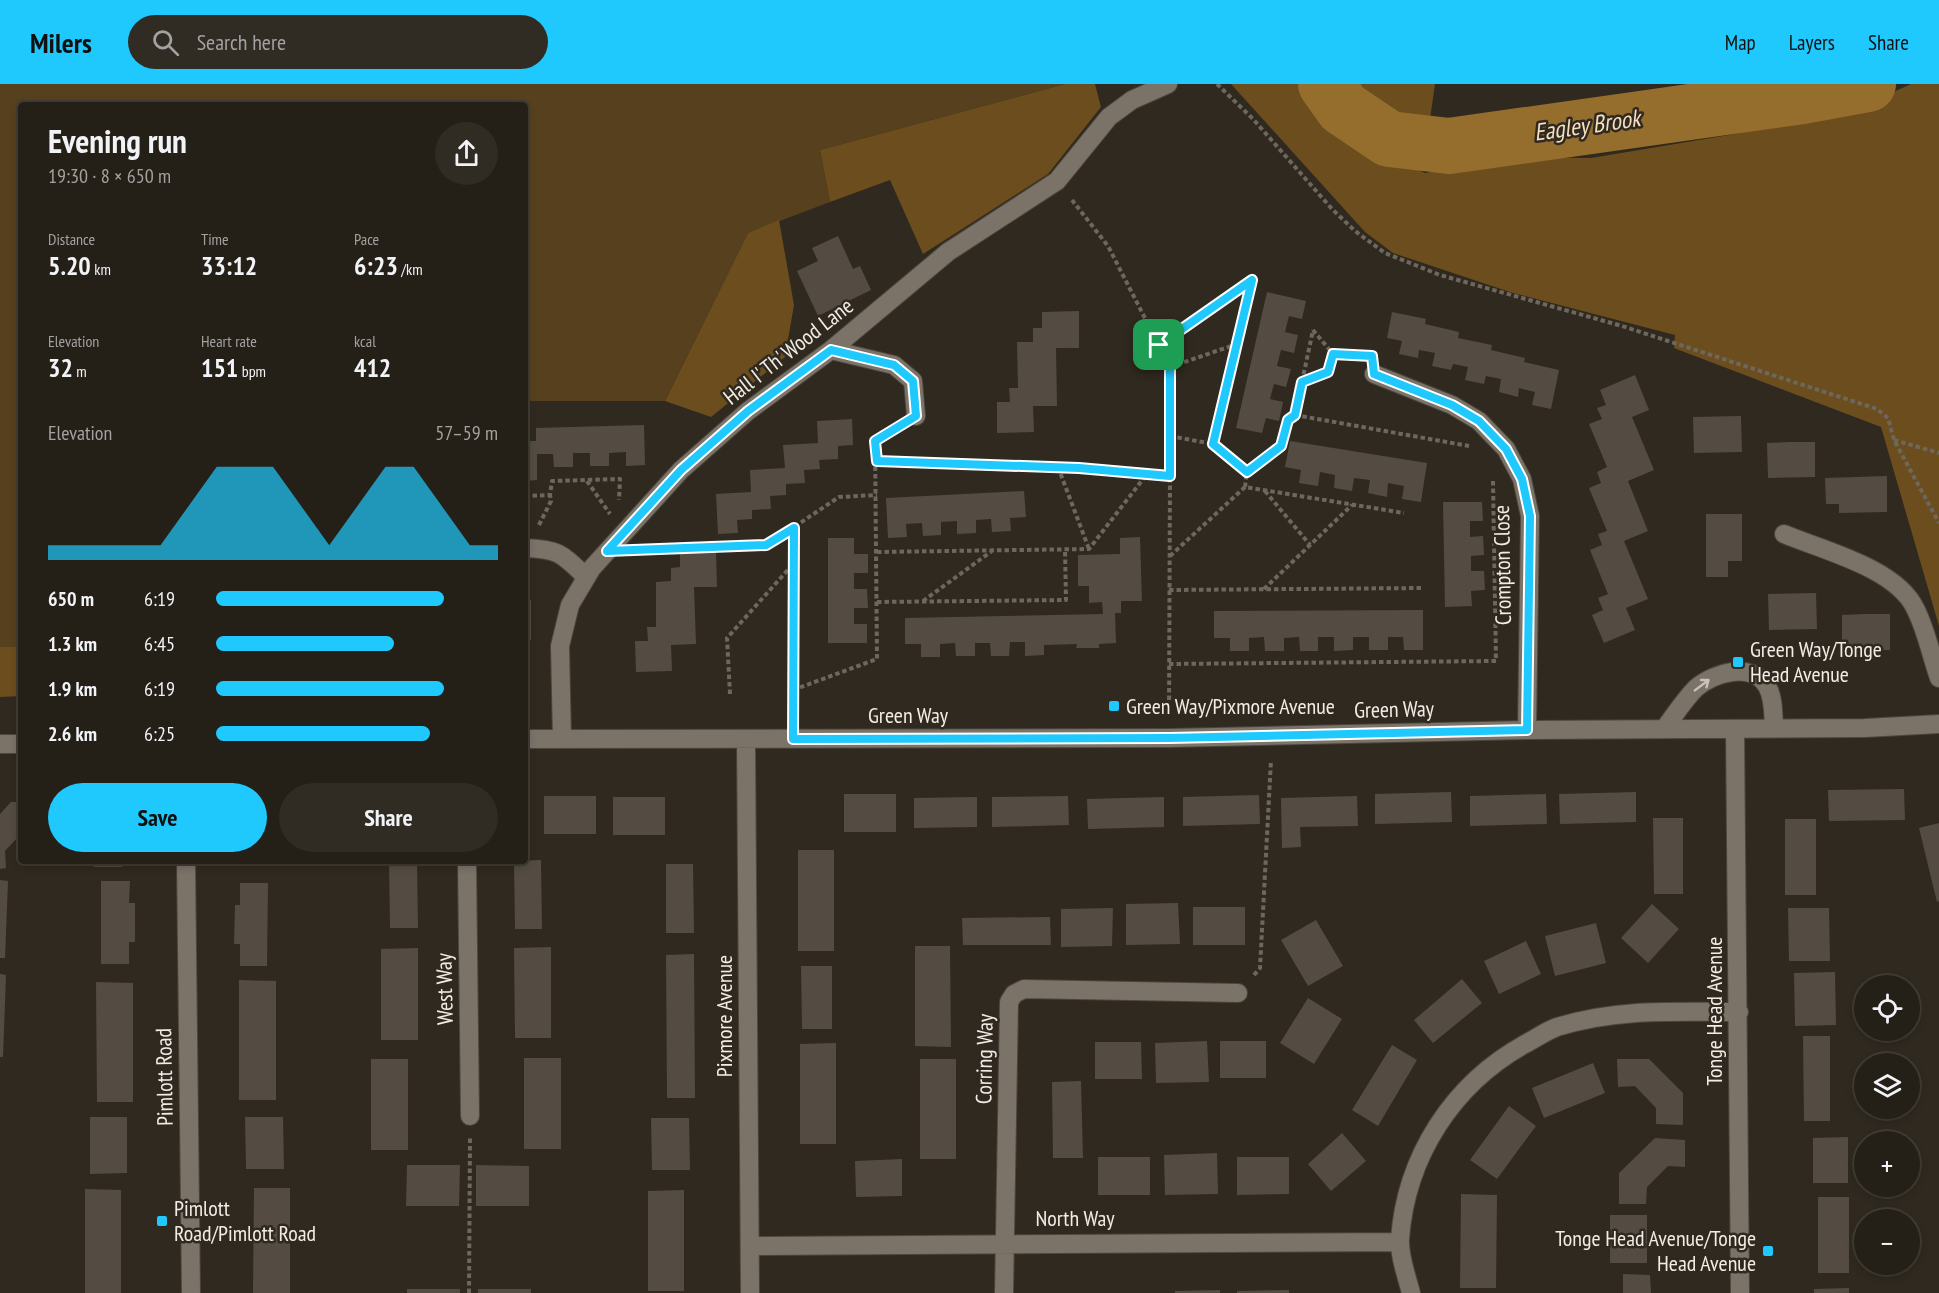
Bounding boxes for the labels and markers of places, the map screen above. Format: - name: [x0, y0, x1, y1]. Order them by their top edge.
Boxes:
- pin: [1133, 319, 1184, 370]
- place label: Green Way/Tonge Head Avenue: [1750, 635, 1882, 688]
- marker: Green Way/Tonge Head Avenue: [1731, 655, 1745, 669]
- place label: Green Way/Pixmore Avenue: [1126, 692, 1335, 720]
- marker: Green Way/Pixmore Avenue: [1107, 699, 1121, 713]
- place label: Pimlott Road/Pimlott Road: [174, 1194, 316, 1247]
- marker: Pimlott Road/Pimlott Road: [155, 1214, 169, 1228]
- place label: Tonge Head Avenue/Tonge Head Avenue: [1555, 1224, 1756, 1277]
- marker: Tonge Head Avenue/Tonge Head Avenue: [1761, 1244, 1775, 1258]

